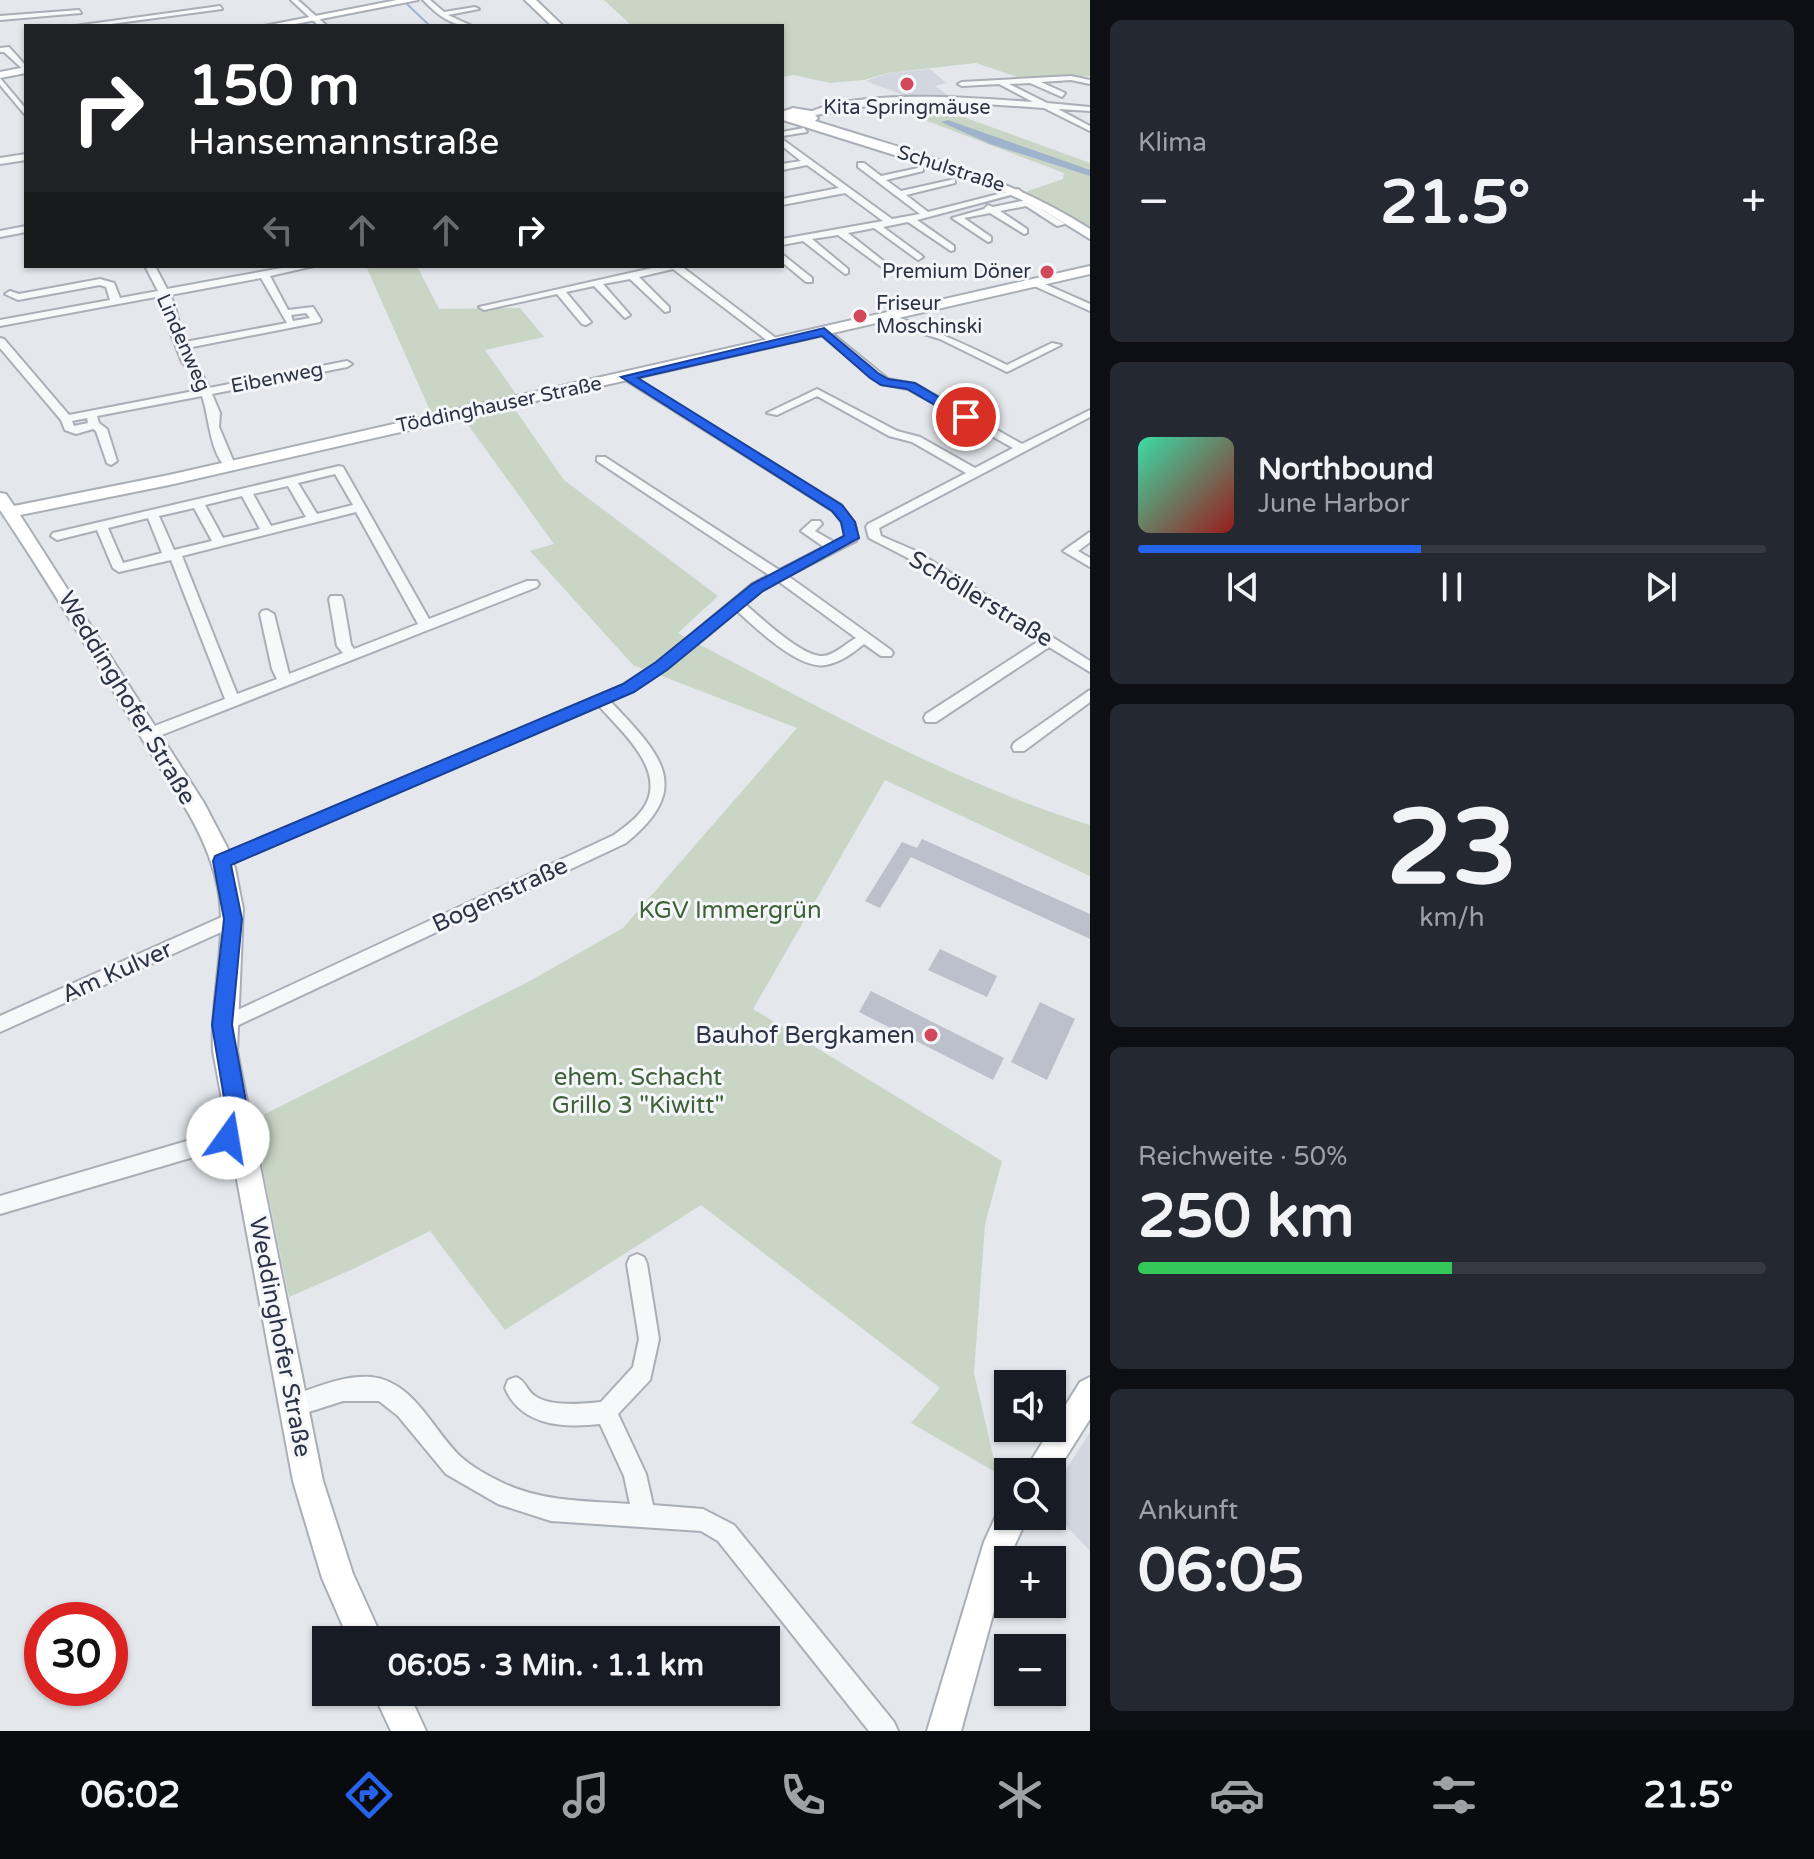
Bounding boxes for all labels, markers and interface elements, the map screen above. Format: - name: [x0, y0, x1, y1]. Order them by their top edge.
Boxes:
- text: 150 m: [188, 53, 359, 120]
- icon: right: [56, 56, 160, 160]
- marker: Kita Springmäuse: [898, 75, 916, 93]
- place label: Kita Springmäuse: [823, 96, 991, 120]
- text: Hansemannstraße: [188, 121, 499, 164]
- text: Klima: [1138, 127, 1207, 158]
- street label: Schulstraße: [894, 140, 1008, 198]
- text: 21.5°: [1380, 167, 1530, 239]
- text: −: [1138, 176, 1169, 229]
- text: +: [1741, 176, 1766, 229]
- icon: left: [256, 208, 300, 252]
- icon: ahead: [340, 208, 384, 252]
- icon: ahead: [424, 208, 468, 252]
- icon: right: [508, 208, 552, 252]
- place label: Premium Döner: [882, 260, 1031, 284]
- marker: Premium Döner: [1038, 263, 1056, 281]
- street label: Lindenweg: [151, 290, 215, 396]
- place label: Friseur Moschinski: [876, 292, 982, 339]
- marker: Friseur Moschinski: [851, 307, 869, 325]
- street label: Eibenweg: [229, 357, 325, 399]
- street label: Töddinghauser Straße: [394, 372, 604, 438]
- pin: [932, 383, 1000, 451]
- icon: arrive: [944, 395, 988, 439]
- text: Northbound: [1258, 451, 1434, 488]
- text: June Harbor: [1258, 488, 1410, 519]
- street label: Schöllerstraße: [904, 545, 1058, 653]
- icon: previous: [1221, 565, 1265, 609]
- icon: pause: [1430, 565, 1474, 609]
- icon: next: [1639, 565, 1683, 609]
- street label: Weddinghofer Straße: [52, 586, 202, 810]
- text: 23: [1387, 787, 1517, 912]
- street label: Bogenstraße: [428, 851, 572, 939]
- park label: KGV Immergrün: [638, 896, 822, 925]
- text: km/h: [1419, 902, 1485, 933]
- street label: Am Kulver: [57, 934, 178, 1009]
- place label: Bauhof Bergkamen: [695, 1021, 915, 1050]
- marker: Bauhof Bergkamen: [922, 1026, 940, 1044]
- park label: ehem. Schacht Grillo 3 "Kiwitt": [552, 1063, 724, 1120]
- position arrow: [186, 1096, 270, 1180]
- text: Reichweite · 50%: [1138, 1141, 1347, 1172]
- text: 250 km: [1138, 1181, 1354, 1253]
- street label: Weddinghofer Straße: [243, 1215, 317, 1459]
- map controls: [994, 1370, 1066, 1706]
- button: sound: [994, 1370, 1066, 1442]
- button: search: [994, 1458, 1066, 1530]
- text: Ankunft: [1138, 1495, 1238, 1526]
- text: 06:05: [1138, 1535, 1304, 1607]
- button: +: [994, 1546, 1066, 1618]
- speed limit sign: 30: [24, 1602, 128, 1706]
- button: −: [994, 1634, 1066, 1706]
- text: 06:05 · 3 Min. · 1.1 km: [388, 1647, 704, 1684]
- icon: directions: [341, 1767, 397, 1823]
- icon: music: [558, 1767, 614, 1823]
- icon: phone: [775, 1767, 831, 1823]
- icon: climate: [992, 1767, 1048, 1823]
- icon: car: [1209, 1767, 1265, 1823]
- icon: filters: [1426, 1767, 1482, 1823]
- text: 06:02: [81, 1774, 180, 1817]
- text: 21.5°: [1643, 1774, 1733, 1817]

